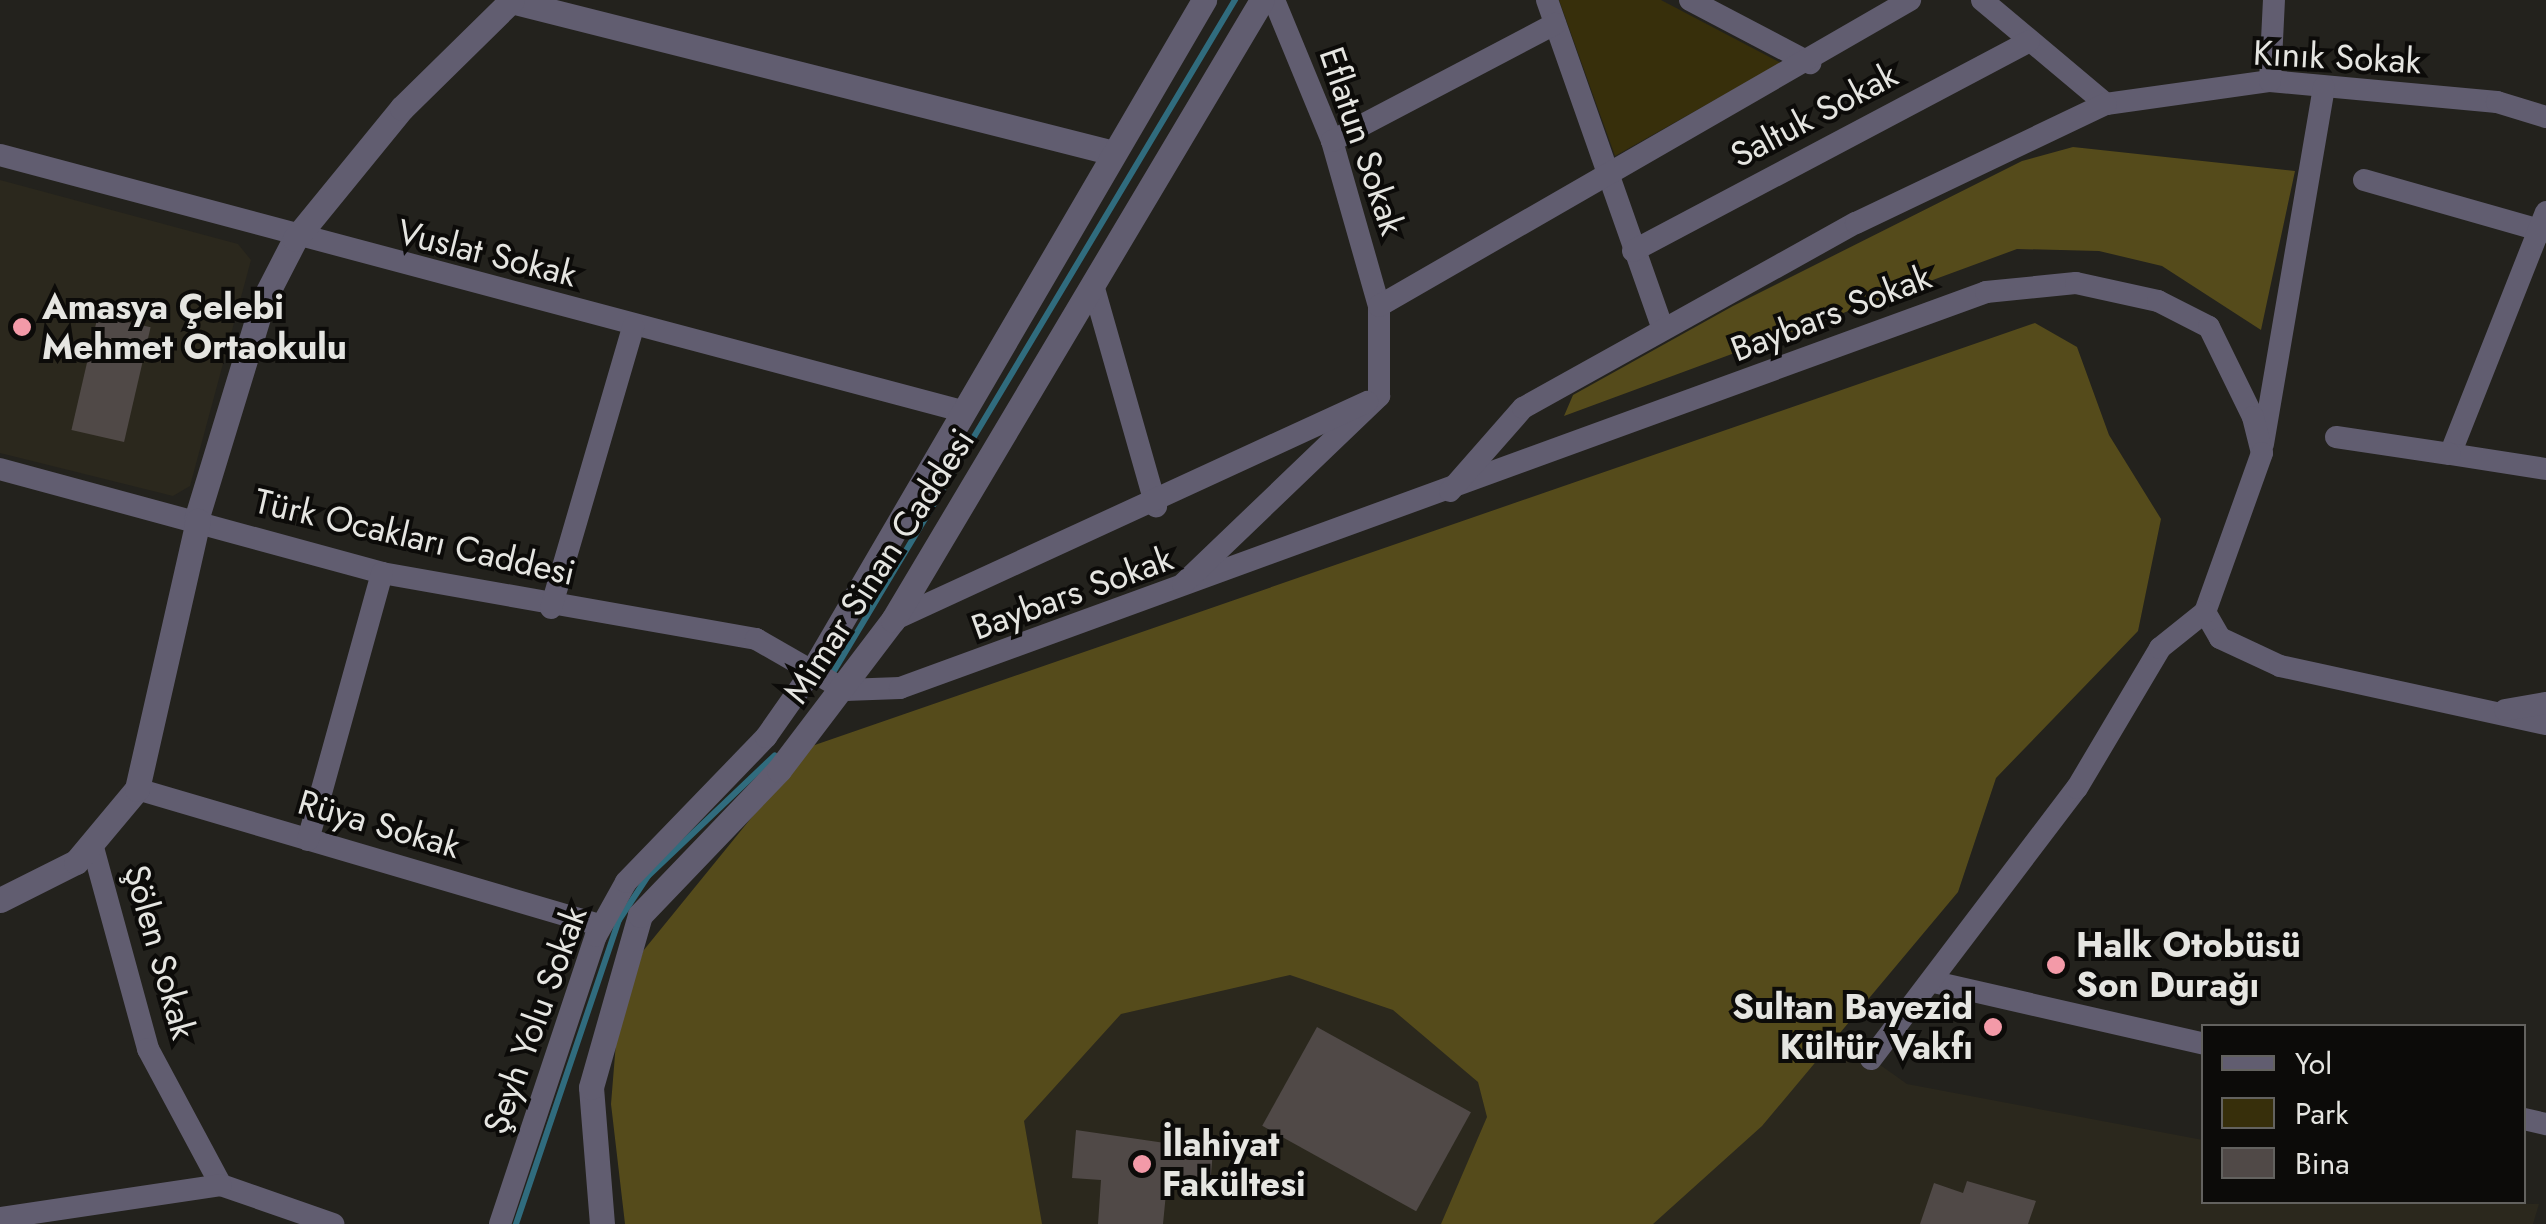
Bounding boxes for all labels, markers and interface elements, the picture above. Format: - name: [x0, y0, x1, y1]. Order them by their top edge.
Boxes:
- street label: Kınık Sokak: [2252, 32, 2422, 82]
- street label: Eflatun Sokak: [1310, 42, 1414, 240]
- street label: Saltuk Sokak: [1723, 54, 1905, 176]
- street label: Vuslat Sokak: [393, 211, 581, 295]
- street label: Baybars Sokak: [1725, 256, 1937, 370]
- place label: Amasya Çelebi Mehmet Ortaokulu: [42, 286, 347, 368]
- marker: Amasya Çelebi Mehmet Ortaokulu: [11, 316, 33, 338]
- street label: Mimar Sinan Caddesi: [775, 421, 983, 711]
- street label: Türk Ocakları Caddesi: [251, 480, 579, 594]
- street label: Baybars Sokak: [966, 537, 1178, 649]
- street label: Rüya Sokak: [293, 781, 465, 867]
- street label: Şölen Sokak: [115, 860, 205, 1044]
- street label: Şeyh Yolu Sokak: [474, 901, 596, 1139]
- place label: Halk Otobüsü Son Durağı: [2076, 924, 2301, 1006]
- marker: Halk Otobüsü Son Durağı: [2045, 954, 2067, 976]
- place label: Sultan Bayezid Kültür Vakfı: [1732, 986, 1973, 1068]
- marker: Sultan Bayezid Kültür Vakfı: [1982, 1016, 2004, 1038]
- legend: [2201, 1024, 2526, 1204]
- text: Yol: [2295, 1042, 2332, 1085]
- text: Park: [2295, 1092, 2348, 1135]
- place label: İlahiyat Fakültesi: [1162, 1123, 1306, 1205]
- text: Bina: [2295, 1142, 2350, 1185]
- marker: İlahiyat Fakültesi: [1131, 1153, 1153, 1175]

